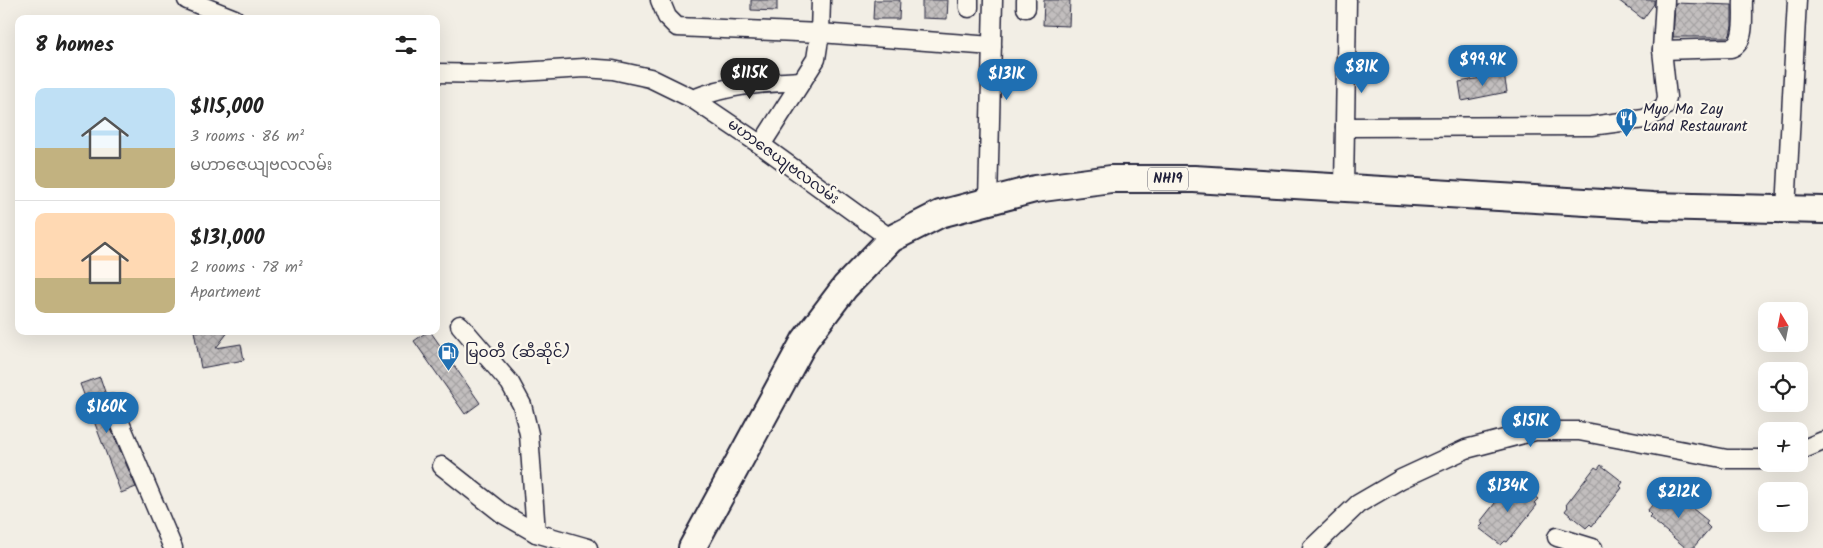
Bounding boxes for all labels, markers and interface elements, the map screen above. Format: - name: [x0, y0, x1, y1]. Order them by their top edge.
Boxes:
- text: 8 homes: [35, 29, 114, 62]
- icon: filters: [392, 31, 420, 59]
- pin: $99.9K: [1442, 44, 1524, 87]
- text: $99.9K: [1459, 48, 1507, 73]
- pin: $81K: [1332, 52, 1392, 94]
- text: $81K: [1345, 55, 1379, 80]
- pin: $115K: [715, 58, 785, 100]
- pin: $131K: [972, 58, 1042, 101]
- text: $115K: [732, 61, 768, 86]
- text: $131K: [988, 62, 1026, 87]
- text: $115,000: [190, 91, 264, 124]
- place label: Myo Ma Zay Land Restaurant: [1643, 98, 1748, 139]
- restaurant icon: Myo Ma Zay Land Restaurant: [1615, 107, 1639, 138]
- icon: home: [75, 108, 135, 168]
- street label: မဟာဇေယျဗလလမ်း: [722, 113, 844, 211]
- text: 3 rooms · 86 m²: [190, 124, 304, 149]
- text: မဟာဇေယျဗလလမ်း: [190, 153, 332, 178]
- road number: NH19: [1148, 168, 1188, 190]
- text: $131,000: [190, 222, 264, 255]
- icon: home: [75, 233, 135, 293]
- text: 2 rooms · 78 m²: [190, 255, 303, 280]
- text: Apartment: [190, 280, 261, 305]
- north arrow: [1758, 302, 1808, 352]
- map controls: [1758, 302, 1808, 532]
- fuel station icon: မြဝတီ (ဆီဆိုင်): [437, 341, 461, 372]
- place label: မြဝတီ (ဆီဆိုင်): [465, 341, 570, 365]
- button: locate: [1758, 362, 1808, 412]
- pin: $160K: [72, 392, 142, 434]
- text: $160K: [87, 395, 127, 420]
- pin: $151K: [1496, 406, 1566, 448]
- text: $151K: [1513, 409, 1549, 434]
- button: +: [1758, 422, 1808, 472]
- pin: $134K: [1473, 470, 1543, 513]
- text: $134K: [1487, 474, 1529, 499]
- pin: $212K: [1644, 476, 1714, 519]
- text: $212K: [1658, 480, 1700, 505]
- button: −: [1758, 482, 1808, 532]

